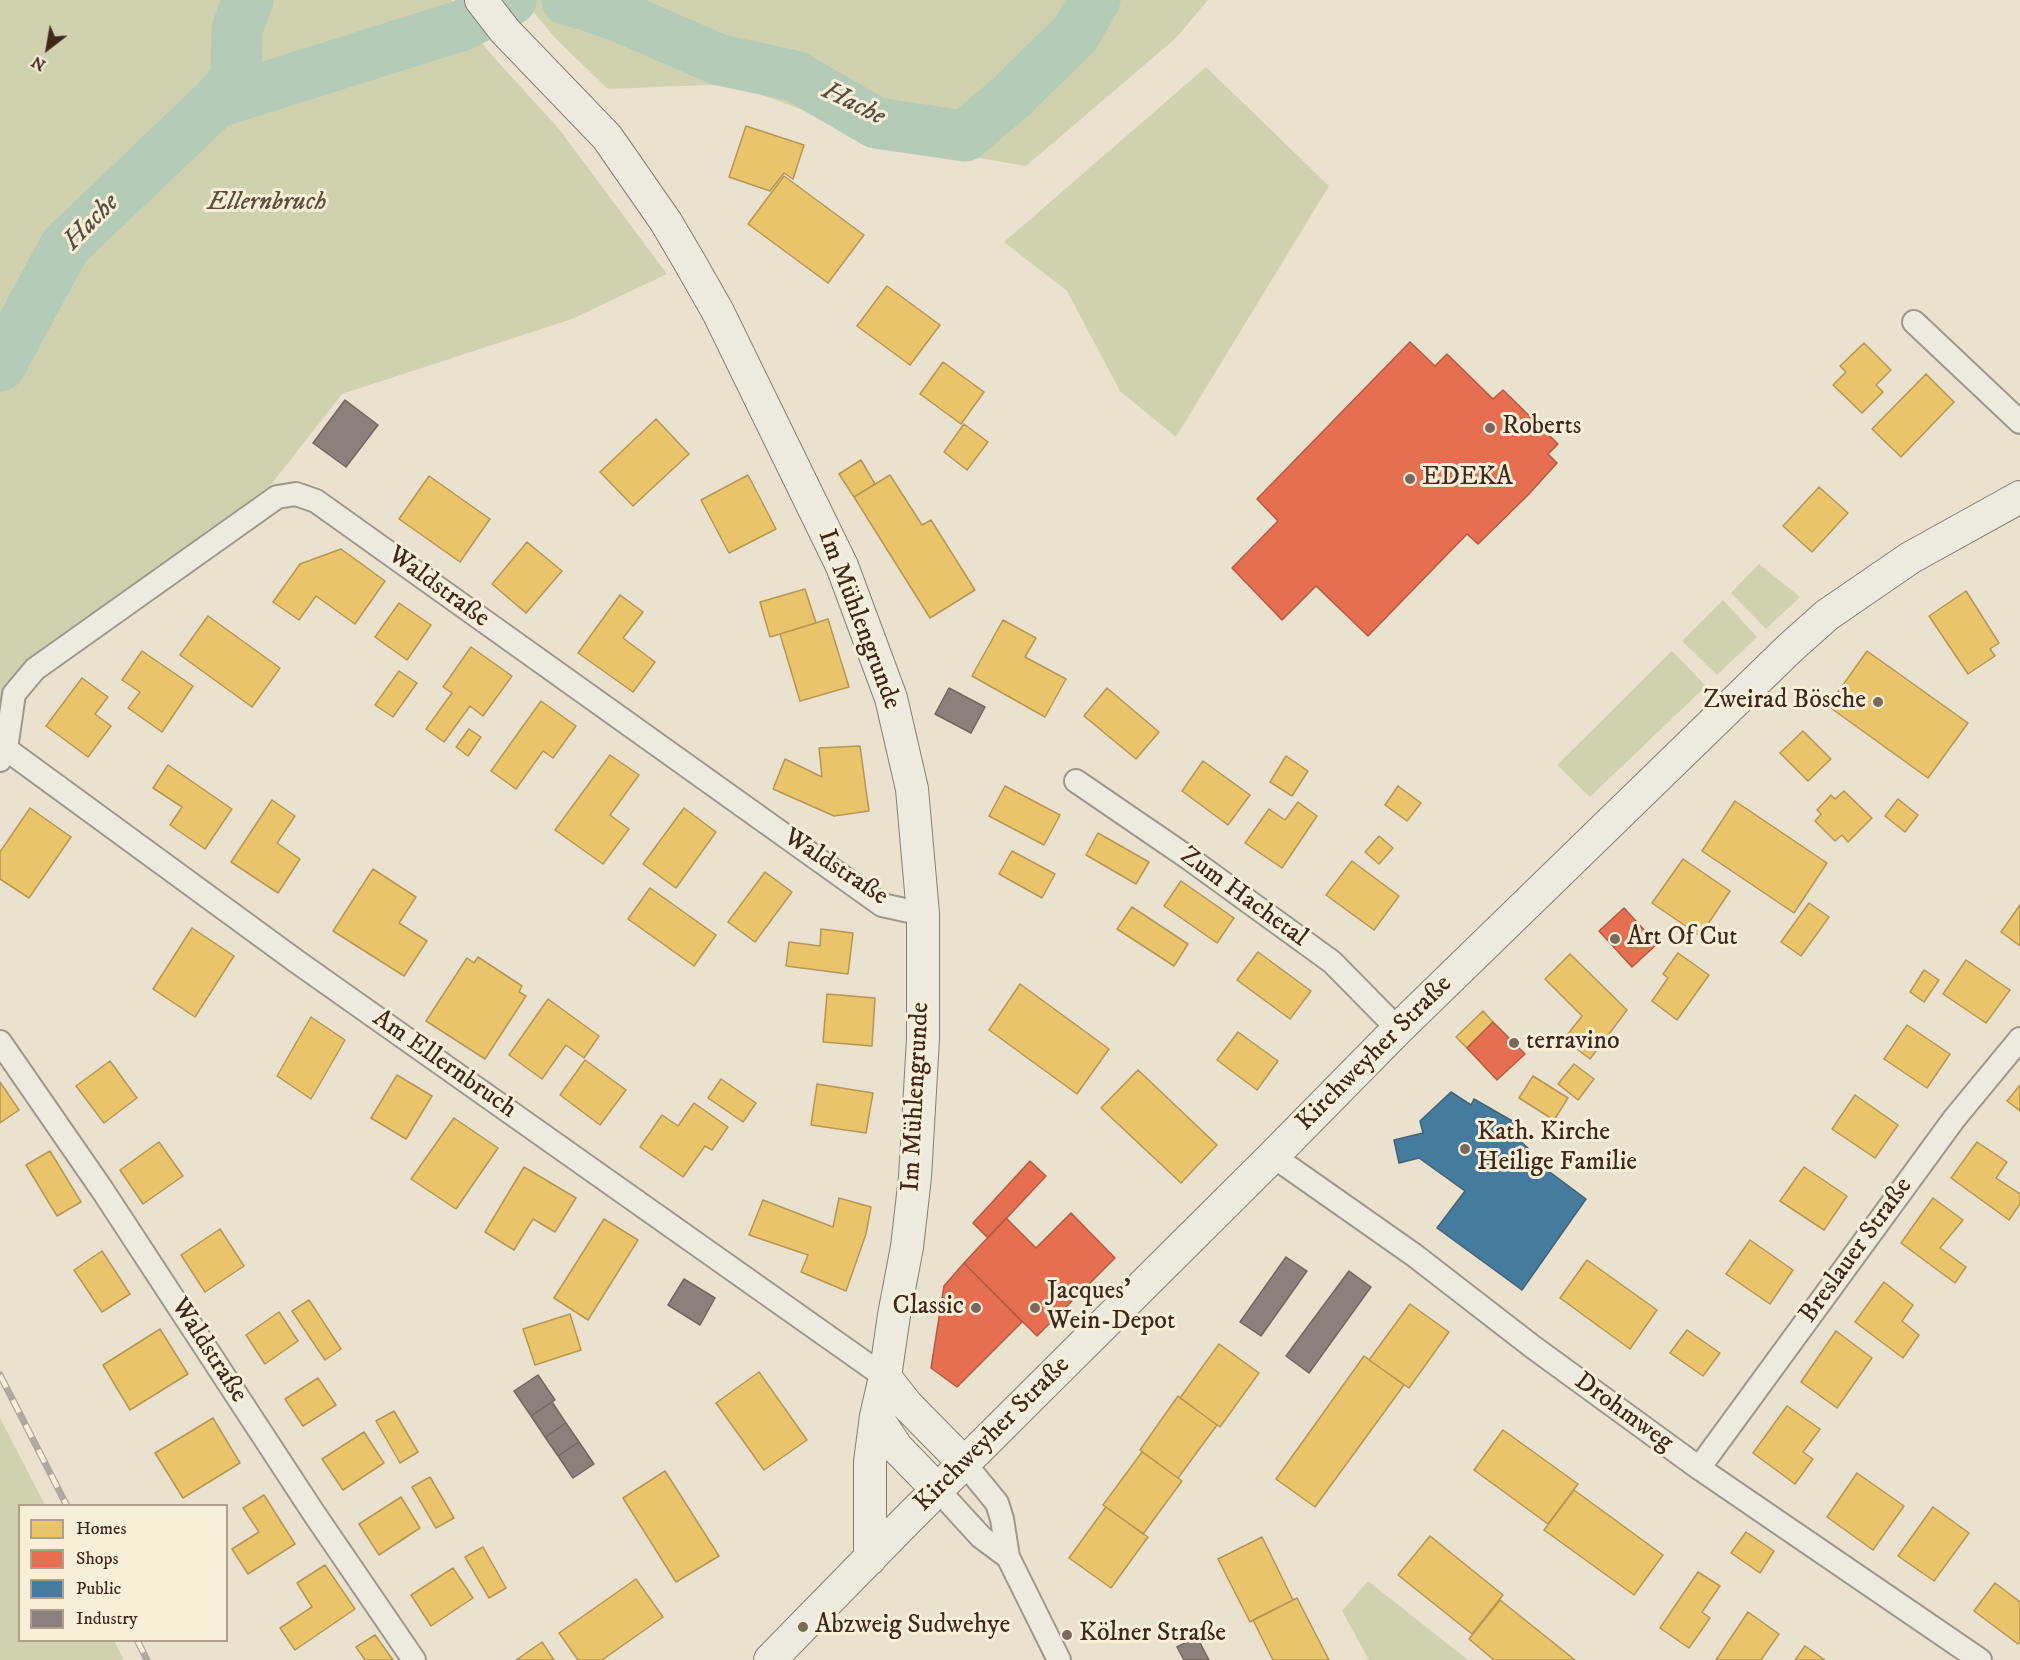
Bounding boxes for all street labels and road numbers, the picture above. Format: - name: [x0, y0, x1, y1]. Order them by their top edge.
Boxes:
- street label: Im Mühlengrunde: [809, 526, 907, 714]
- street label: Waldstraße: [381, 541, 495, 635]
- street label: Waldstraße: [777, 823, 893, 913]
- street label: Zum Hachetal: [1173, 841, 1313, 955]
- street label: Kirchweyher Straße: [1291, 970, 1459, 1138]
- street label: Im Mühlengrunde: [896, 1001, 938, 1193]
- street label: Am Ellernbruch: [366, 1004, 522, 1126]
- street label: Breslauer Straße: [1794, 1172, 1920, 1330]
- street label: Waldstraße: [163, 1293, 253, 1409]
- street label: Kirchweyher Straße: [909, 1351, 1077, 1519]
- street label: Drohmweg: [1567, 1367, 1679, 1459]

